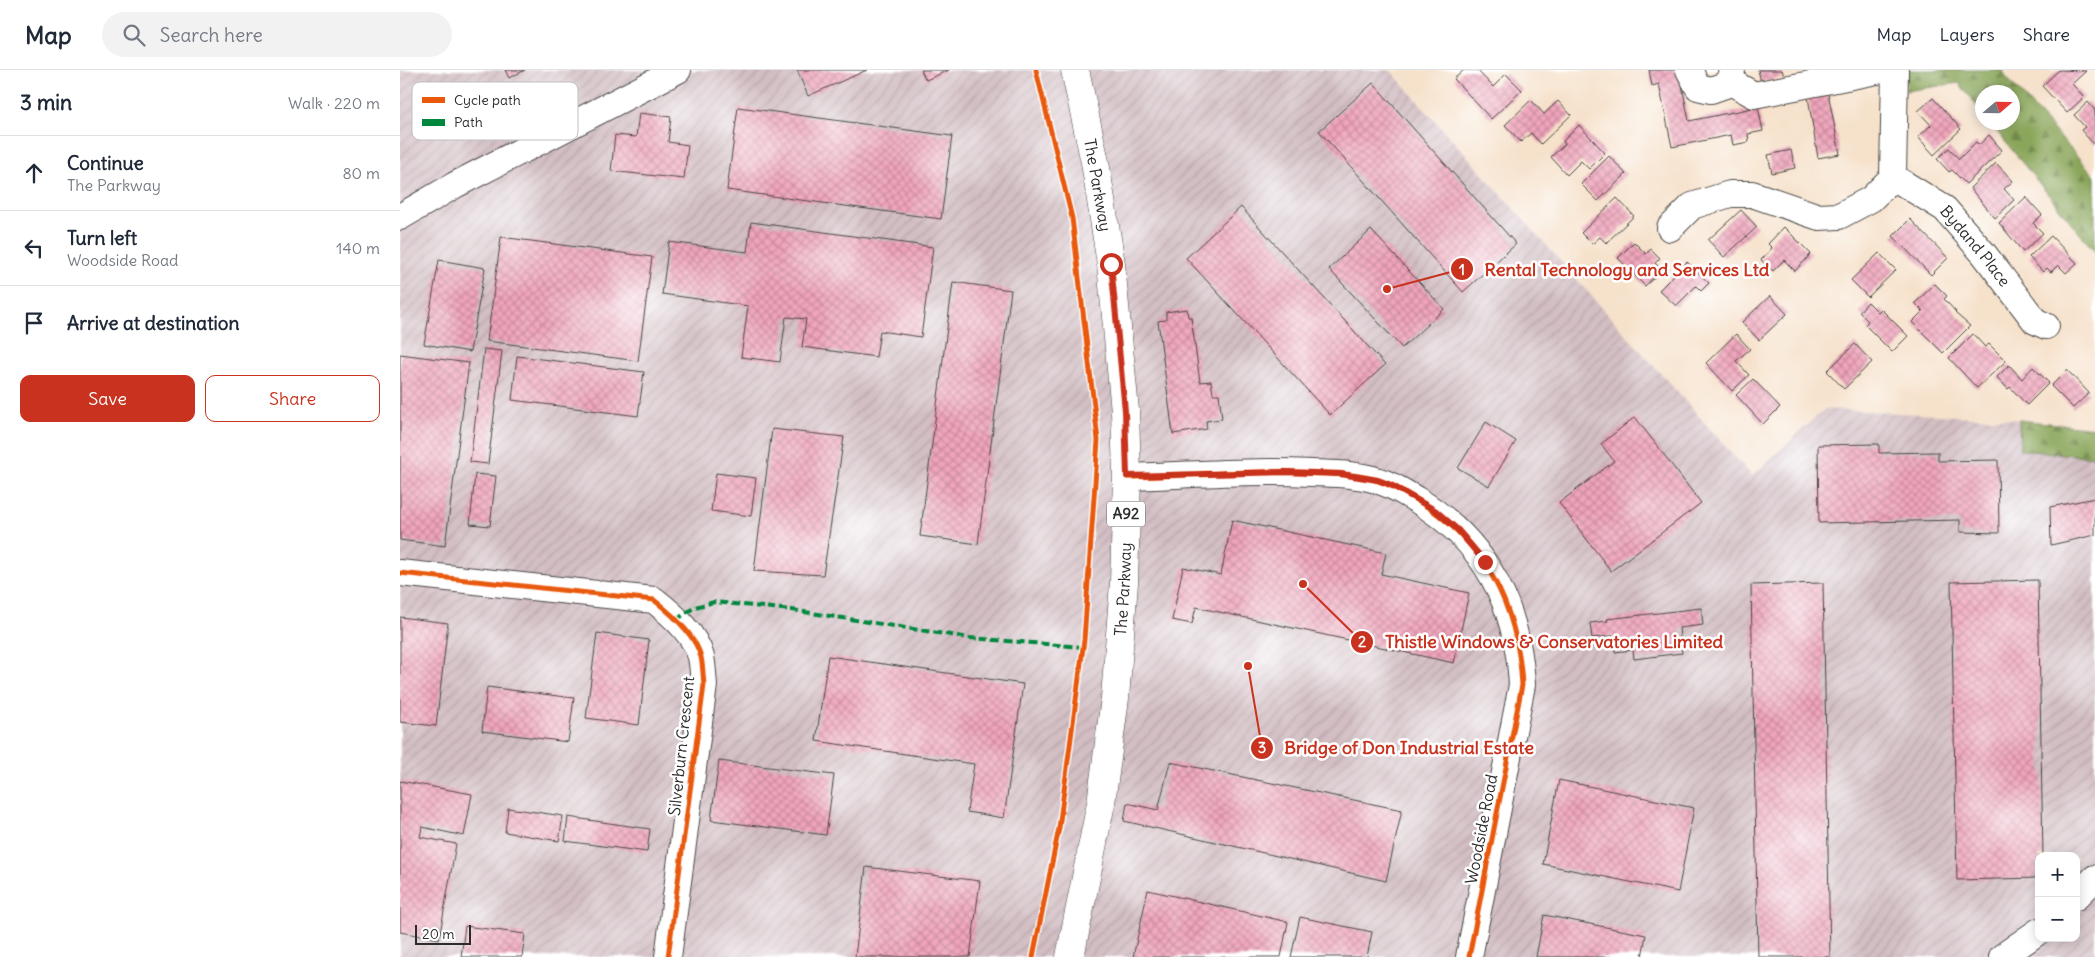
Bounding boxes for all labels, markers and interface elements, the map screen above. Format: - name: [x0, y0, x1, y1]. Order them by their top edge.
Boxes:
- search box: [102, 12, 452, 57]
- text: Map: [25, 20, 72, 50]
- icon: search: [120, 21, 148, 49]
- text: Search here: [160, 23, 263, 47]
- text: Map: [1876, 23, 1911, 46]
- text: Layers: [1939, 23, 1995, 46]
- text: Share: [2023, 23, 2070, 46]
- legend: [412, 82, 578, 140]
- north arrow: [1975, 85, 2020, 130]
- text: 3 min: [20, 89, 72, 116]
- text: Cycle path: [454, 91, 521, 109]
- text: Walk · 220 m: [288, 93, 380, 113]
- text: Path: [454, 113, 483, 131]
- street label: The Parkway: [1080, 137, 1116, 233]
- text: Continue: [67, 151, 144, 175]
- icon: ahead: [20, 159, 48, 187]
- text: 80 m: [342, 163, 380, 183]
- text: The Parkway: [67, 175, 161, 195]
- street label: Bydand Place: [1936, 201, 2015, 290]
- text: Turn left: [67, 226, 137, 250]
- icon: left: [20, 234, 48, 262]
- text: 140 m: [336, 238, 380, 258]
- text: Woodside Road: [67, 250, 179, 270]
- route start: [1100, 253, 1123, 276]
- callout: Rental Technology and Services Ltd: [1449, 253, 1779, 286]
- text: Rental Technology and Services Ltd: [1485, 258, 1770, 281]
- text: 1: [1459, 260, 1465, 279]
- icon: arrive: [20, 309, 48, 337]
- text: Arrive at destination: [67, 311, 240, 335]
- button: Save: [20, 375, 195, 422]
- button: Share: [205, 375, 380, 422]
- road number: A92: [1107, 502, 1145, 526]
- street label: The Parkway: [1110, 542, 1135, 637]
- route end: [1474, 551, 1497, 574]
- callout: Thistle Windows & Conservatories Limited: [1350, 625, 1733, 658]
- text: Thistle Windows & Conservatories Limited: [1385, 630, 1724, 653]
- text: 2: [1358, 632, 1366, 651]
- street label: Silverburn Crescent: [664, 675, 698, 817]
- callout: Bridge of Don Industrial Estate: [1249, 731, 1544, 764]
- text: Bridge of Don Industrial Estate: [1284, 736, 1534, 759]
- text: 3: [1258, 738, 1266, 757]
- street label: Woodside Road: [1461, 772, 1501, 886]
- map controls: [2035, 852, 2080, 942]
- button: +: [2035, 852, 2080, 897]
- button: −: [2035, 897, 2080, 942]
- scale bar: [415, 922, 471, 945]
- text: 20 m: [422, 925, 455, 943]

